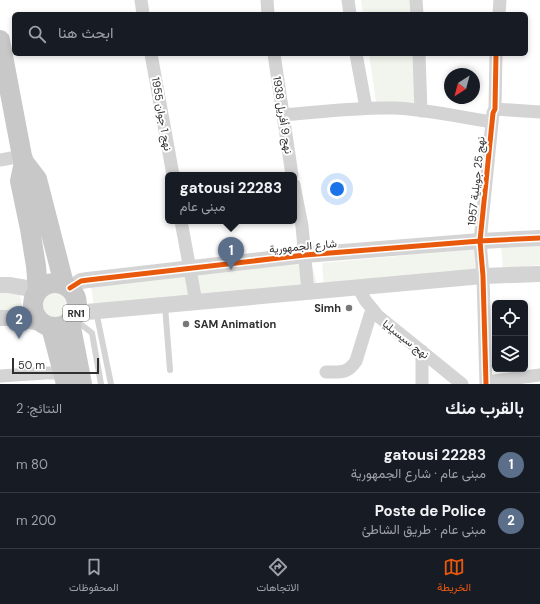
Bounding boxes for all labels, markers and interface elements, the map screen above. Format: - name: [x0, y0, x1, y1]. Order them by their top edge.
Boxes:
- search box: [12, 12, 528, 56]
- icon: search: [26, 23, 48, 45]
- text: ابحث هنا: [58, 23, 113, 43]
- north arrow: [444, 68, 480, 104]
- street label: نهج 9 أفريل 1938: [269, 75, 296, 155]
- street label: نهج 1 جوان 1955: [148, 76, 175, 152]
- street label: نهج 25 جويلية 1957: [464, 136, 489, 226]
- popup: [165, 172, 297, 224]
- text: gatousi 22283: [180, 178, 282, 198]
- your location: [327, 179, 347, 199]
- text: مبنى عام: [180, 198, 225, 215]
- street label: شارع الجمهورية: [269, 236, 338, 257]
- pin: 1: [218, 237, 244, 270]
- map controls: [492, 300, 528, 372]
- button: locate: [492, 300, 528, 336]
- place label: Simh: [314, 301, 341, 315]
- marker: Simh: [344, 303, 354, 313]
- road number: RN1: [63, 305, 89, 321]
- pin: 2: [6, 306, 32, 339]
- street label: نهج سيسيليا: [379, 316, 432, 362]
- place label: SAM Animation: [194, 317, 277, 331]
- marker: SAM Animation: [181, 319, 191, 329]
- button: layers: [492, 336, 528, 372]
- scale bar: [12, 356, 99, 375]
- text: 50 m: [18, 358, 45, 372]
- text: بالقرب منك: [445, 397, 524, 419]
- text: النتائج: 2: [16, 400, 62, 417]
- text: gatousi 22283: [384, 445, 486, 465]
- text: 80 m: [16, 456, 48, 473]
- text: 1: [509, 456, 513, 473]
- text: مبنى عام · شارع الجمهورية: [351, 465, 486, 482]
- text: Poste de Police: [375, 501, 486, 521]
- text: 200 m: [16, 512, 56, 529]
- text: 2: [507, 512, 515, 529]
- text: مبنى عام · طريق الشاطئ: [362, 521, 486, 538]
- tab: المحفوظات: [69, 556, 119, 597]
- tab: الاتجاهات: [256, 556, 299, 597]
- tab: الخريطة: [437, 556, 471, 597]

